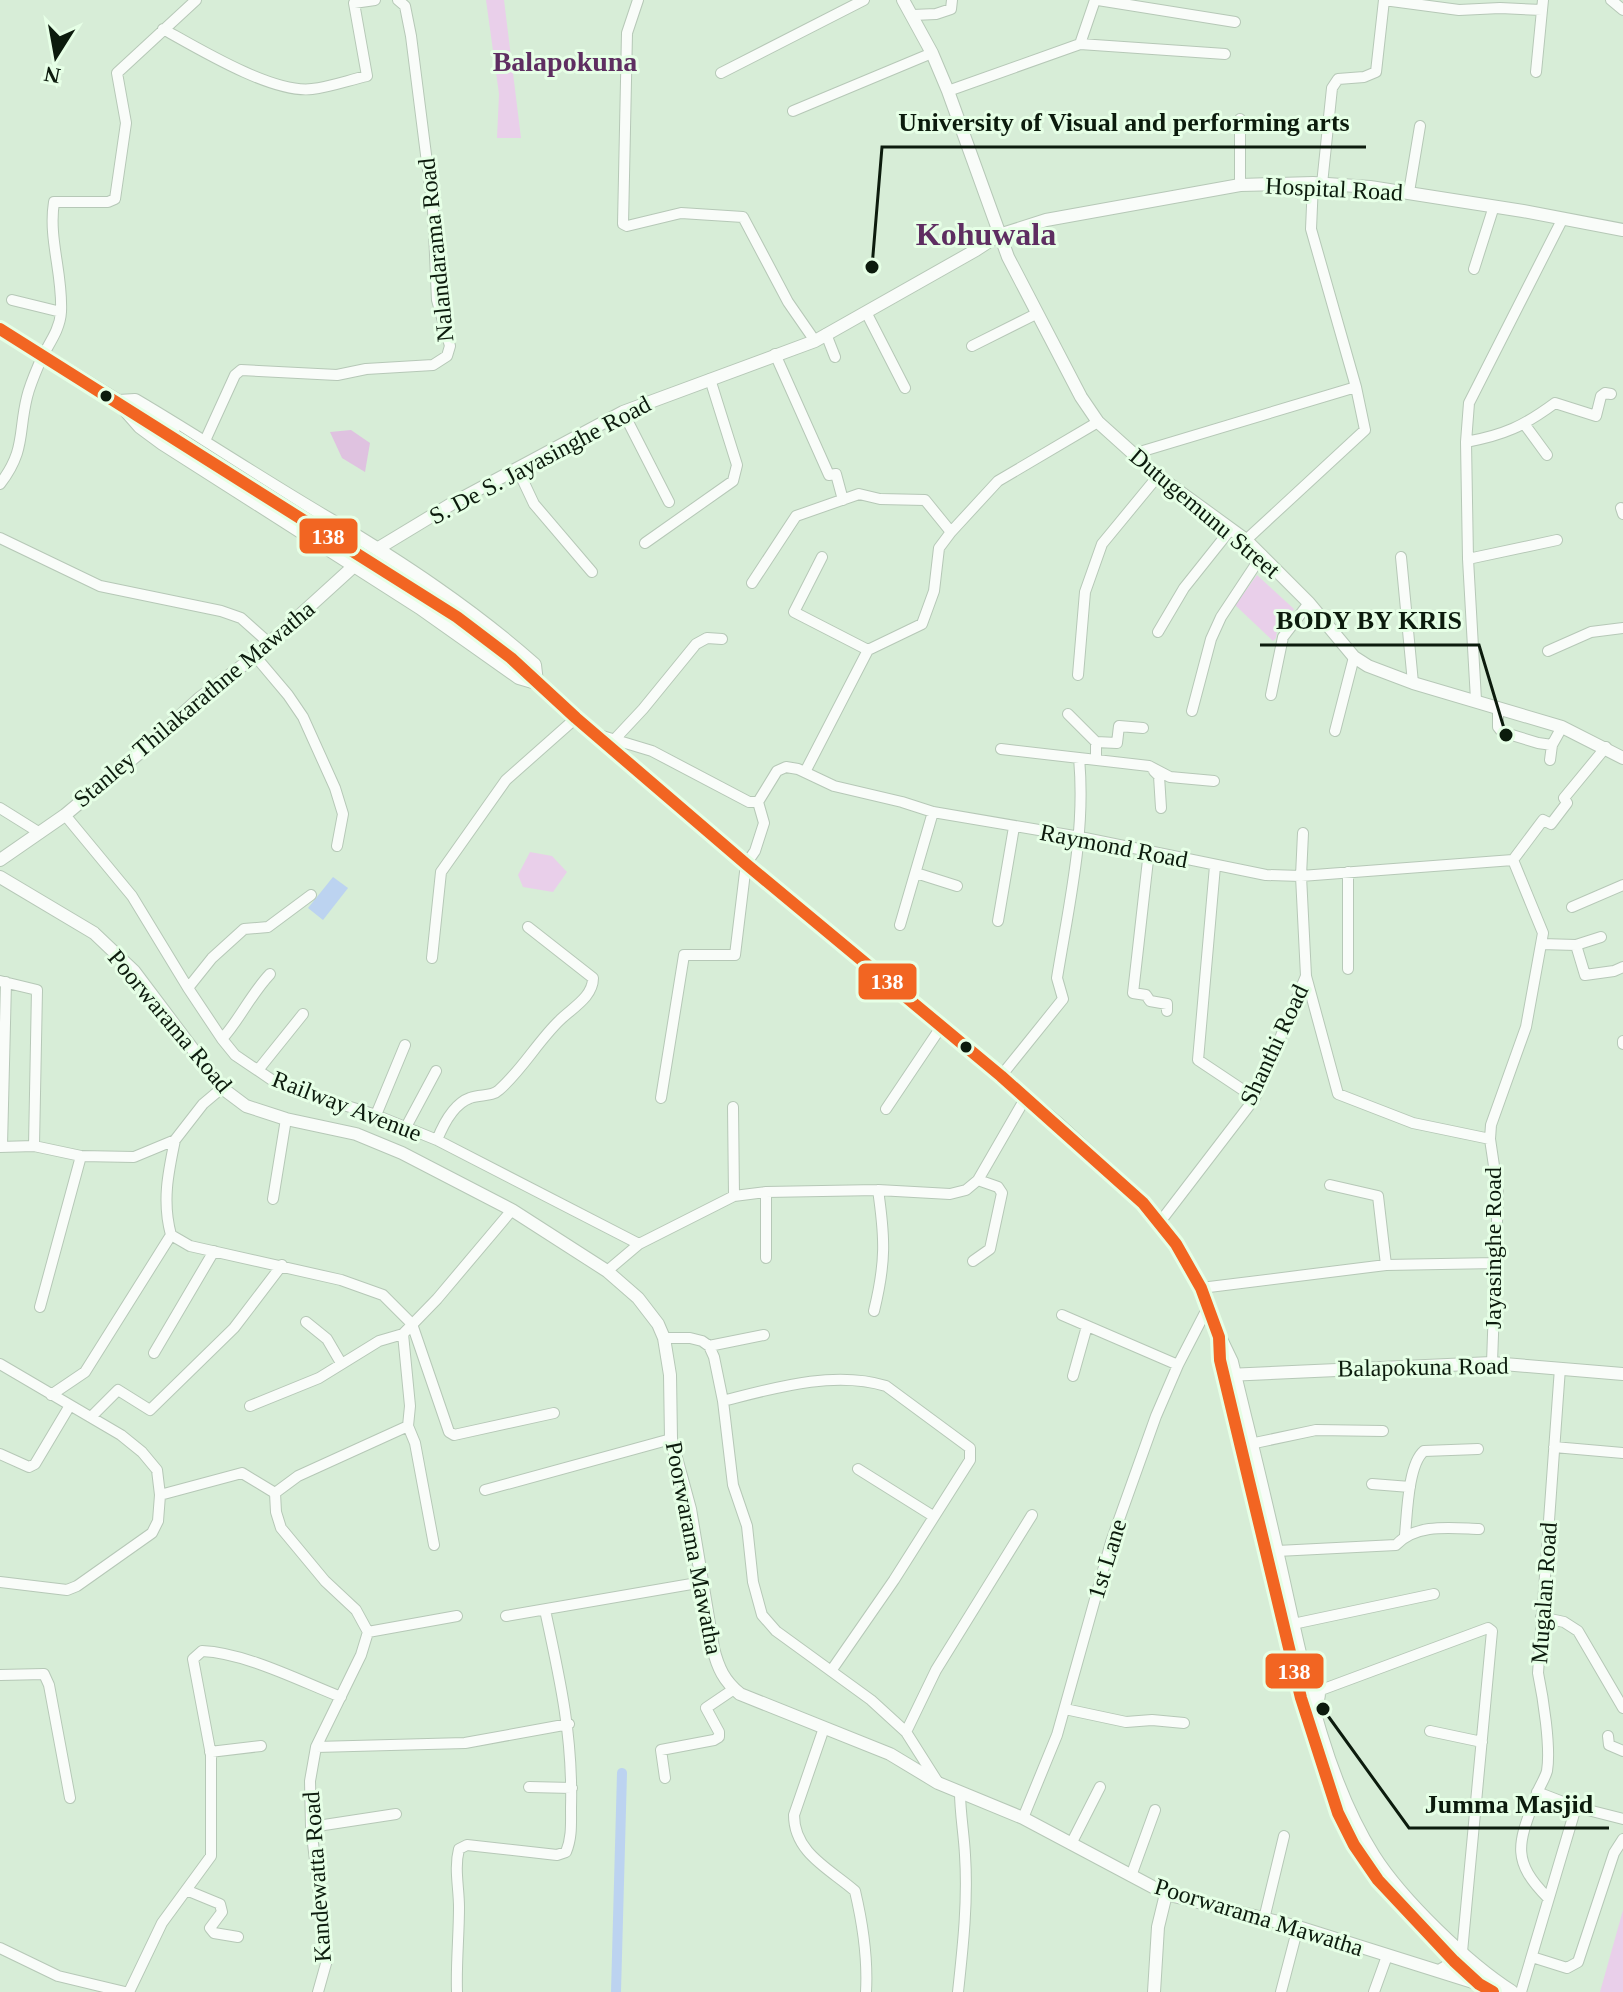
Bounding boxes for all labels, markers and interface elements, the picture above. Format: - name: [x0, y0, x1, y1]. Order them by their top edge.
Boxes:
- north arrow: [16, 16, 96, 96]
- district label: Balapokuna: [493, 46, 637, 77]
- text: N: [42, 61, 62, 89]
- callout: University of Visual and performing arts: [882, 97, 1366, 147]
- text: University of Visual and performing arts: [898, 108, 1350, 137]
- street label: Nalandarama Road: [413, 157, 459, 343]
- street label: Hospital Road: [1264, 172, 1404, 206]
- district label: Kohuwala: [916, 216, 1056, 252]
- unlabelled marker: [98, 388, 114, 404]
- street label: S. De S. Jayasinghe Road: [425, 391, 655, 529]
- street label: Dutugemunu Street: [1125, 443, 1285, 583]
- line badge: 138: [298, 517, 359, 555]
- text: 138: [312, 524, 345, 549]
- street label: Stanley Thilakarathne Mawatha: [68, 595, 320, 812]
- callout: BODY BY KRIS: [1260, 595, 1479, 645]
- text: BODY BY KRIS: [1276, 606, 1462, 635]
- street label: Raymond Road: [1038, 819, 1190, 873]
- street label: Poorwarama Road: [103, 944, 237, 1098]
- line badge: 138: [857, 962, 918, 1001]
- text: 138: [871, 969, 904, 994]
- street label: Shanthi Road: [1235, 981, 1313, 1109]
- unlabelled marker: [958, 1039, 974, 1055]
- street label: Railway Avenue: [269, 1066, 425, 1146]
- street label: Jayasinghe Road: [1480, 1167, 1506, 1329]
- street label: Balapokuna Road: [1337, 1353, 1509, 1381]
- street label: Poorwarama Mawatha: [661, 1439, 727, 1657]
- street label: 1st Lane: [1083, 1516, 1131, 1602]
- street label: Mugalan Road: [1526, 1521, 1562, 1665]
- line badge: 138: [1264, 1652, 1325, 1690]
- text: 138: [1278, 1659, 1311, 1684]
- callout: Jumma Masjid: [1409, 1778, 1609, 1828]
- text: Jumma Masjid: [1425, 1790, 1594, 1819]
- street label: Kandewatta Road: [298, 1791, 336, 1963]
- street label: Poorwarama Mawatha: [1152, 1873, 1367, 1961]

